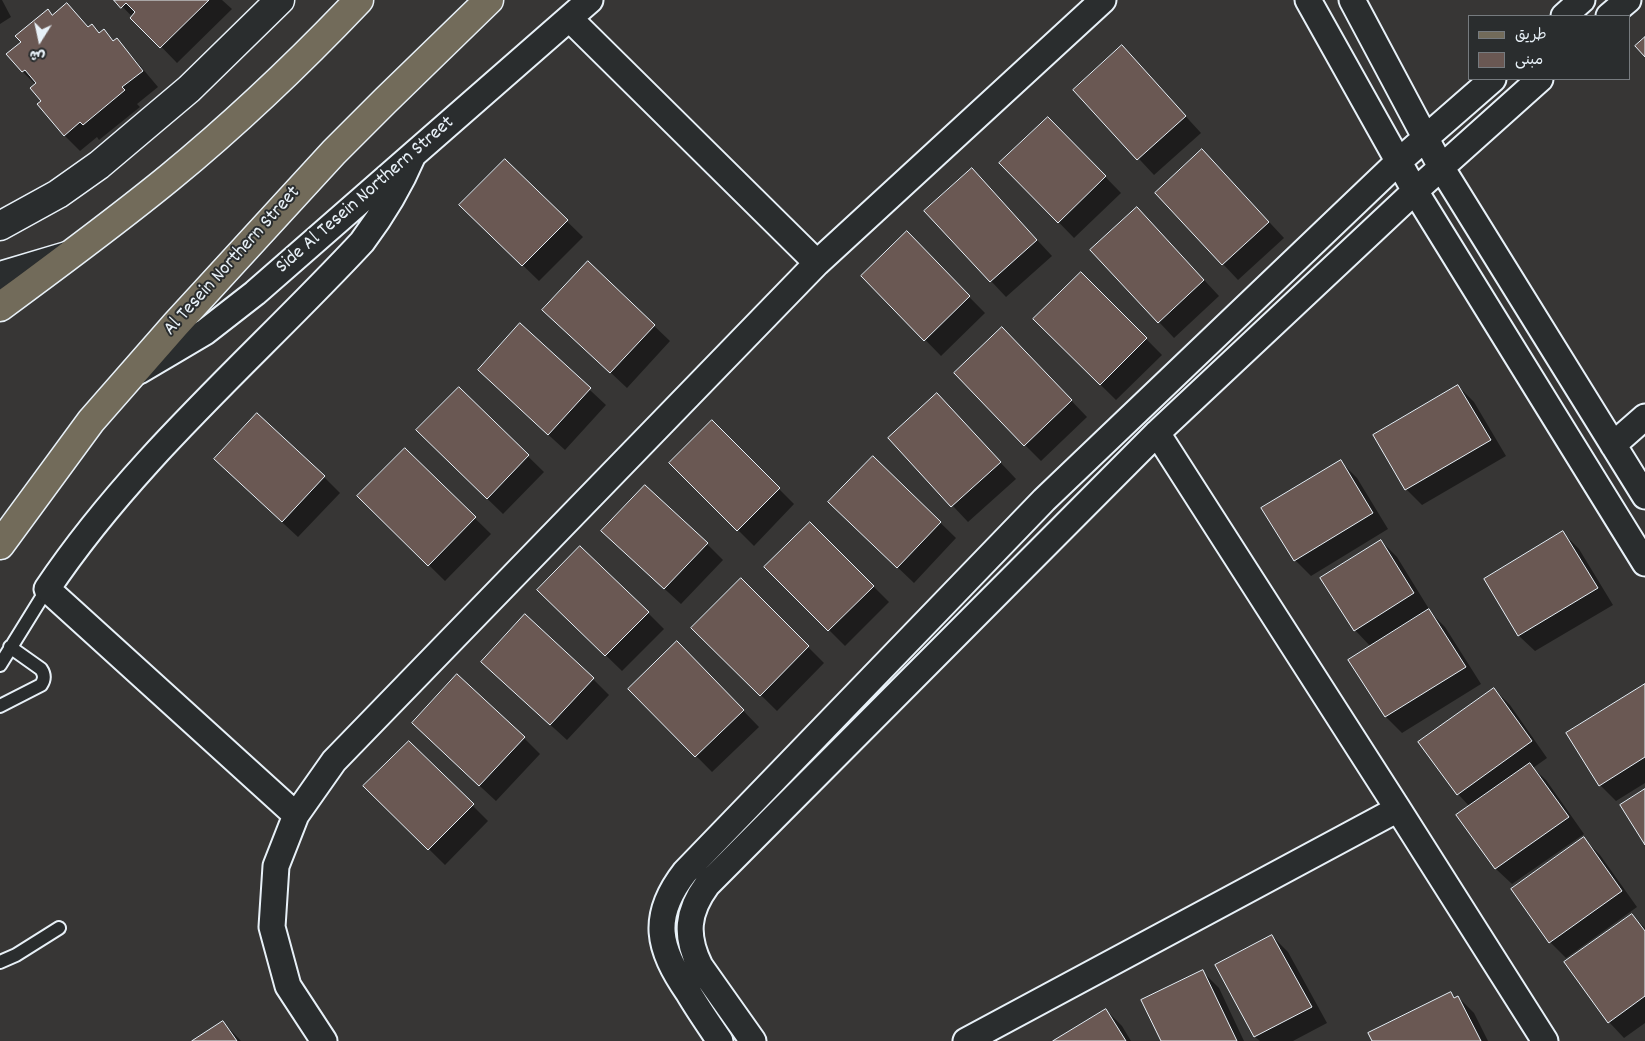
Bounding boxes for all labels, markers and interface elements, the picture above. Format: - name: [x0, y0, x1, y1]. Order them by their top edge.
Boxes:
- north arrow: [15, 15, 65, 65]
- legend: [1468, 15, 1630, 80]
- text: طريق: [1515, 25, 1547, 47]
- text: ش: [28, 44, 47, 66]
- text: مبنى: [1515, 50, 1543, 72]
- street label: Side Al Tesein Northern Street: [272, 112, 460, 280]
- street label: Al Tesein Northern Street: [159, 182, 307, 342]

